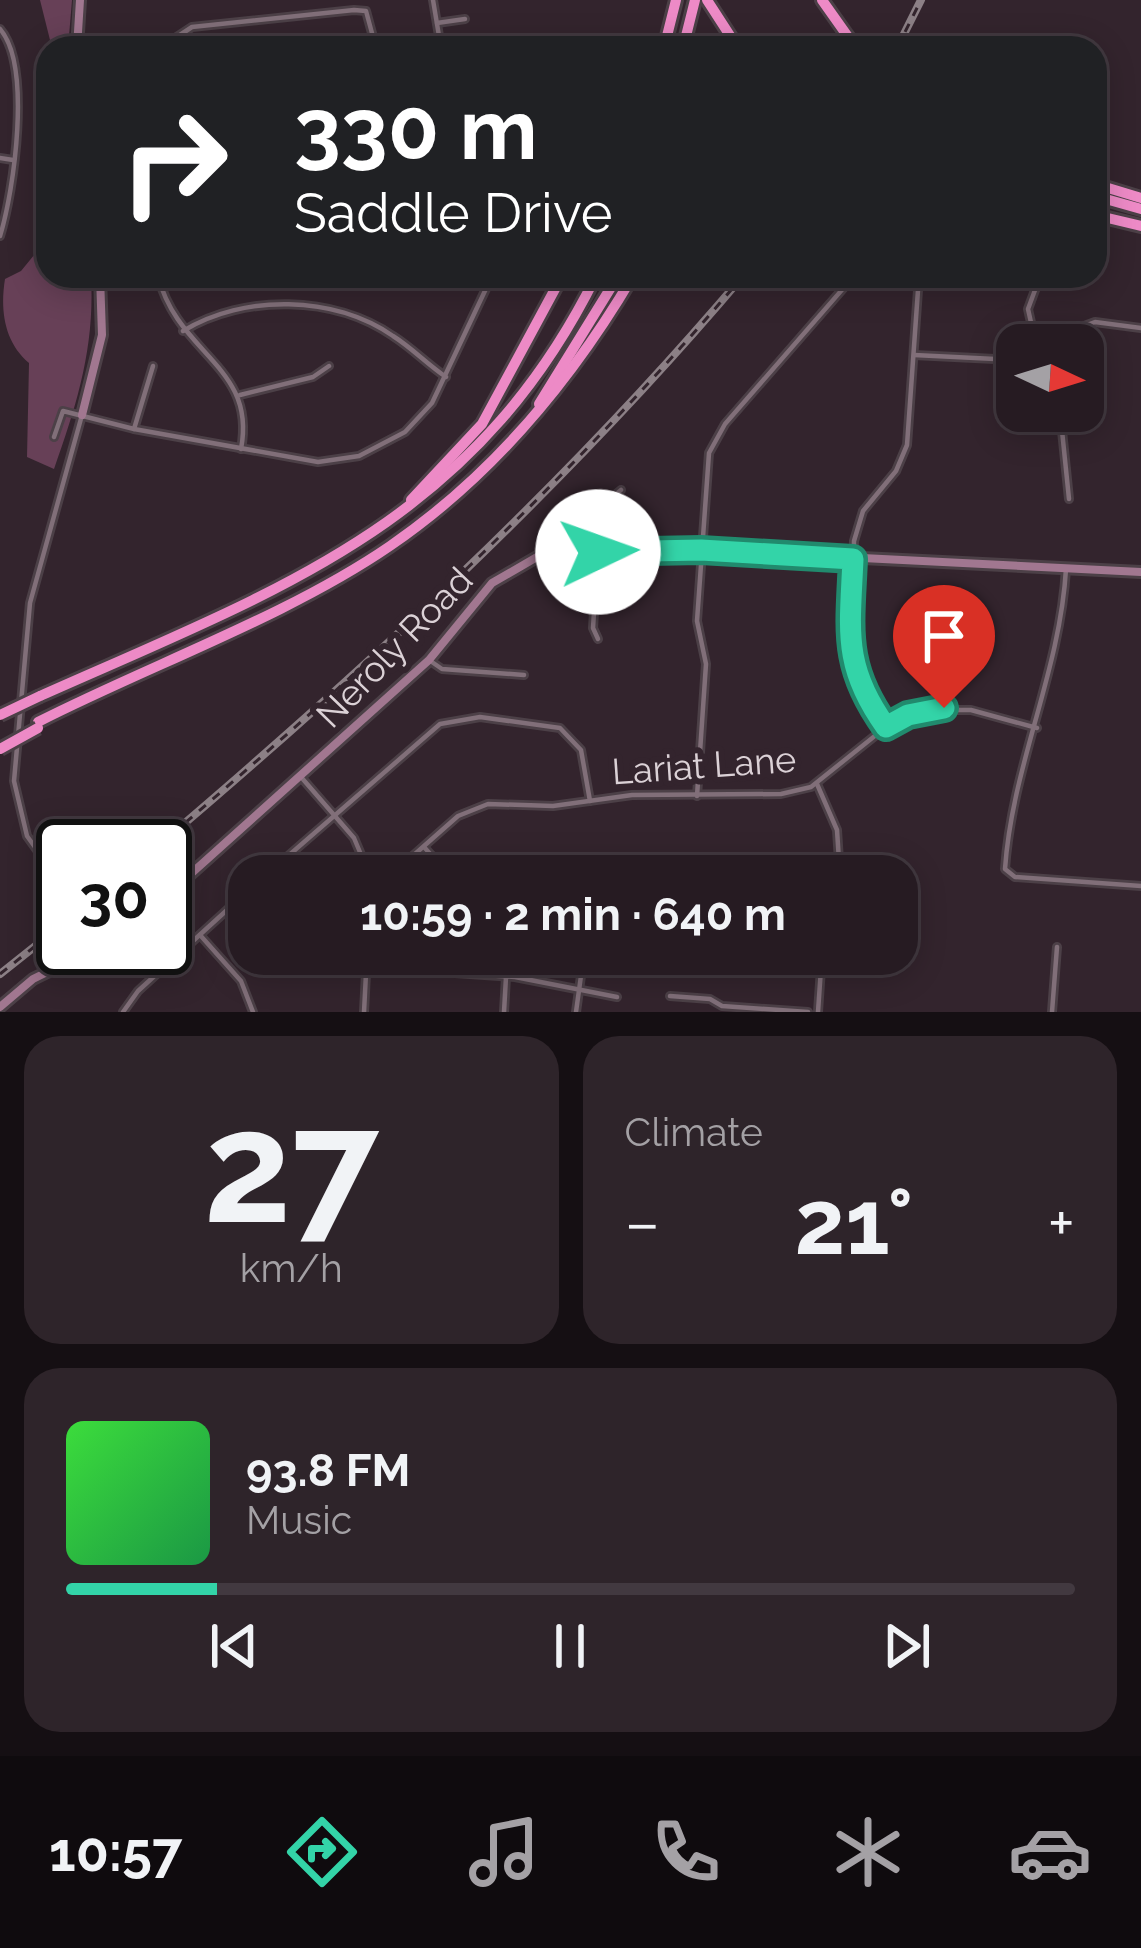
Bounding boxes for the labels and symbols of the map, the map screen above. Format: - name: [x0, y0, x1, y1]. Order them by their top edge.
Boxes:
- north arrow: [996, 324, 1104, 432]
- position arrow: [535, 489, 661, 615]
- street label: Neroly Road: [308, 559, 480, 735]
- pin: [893, 585, 995, 708]
- street label: Lariat Lane: [610, 738, 798, 792]
- speed limit sign: 30: [36, 819, 192, 975]

